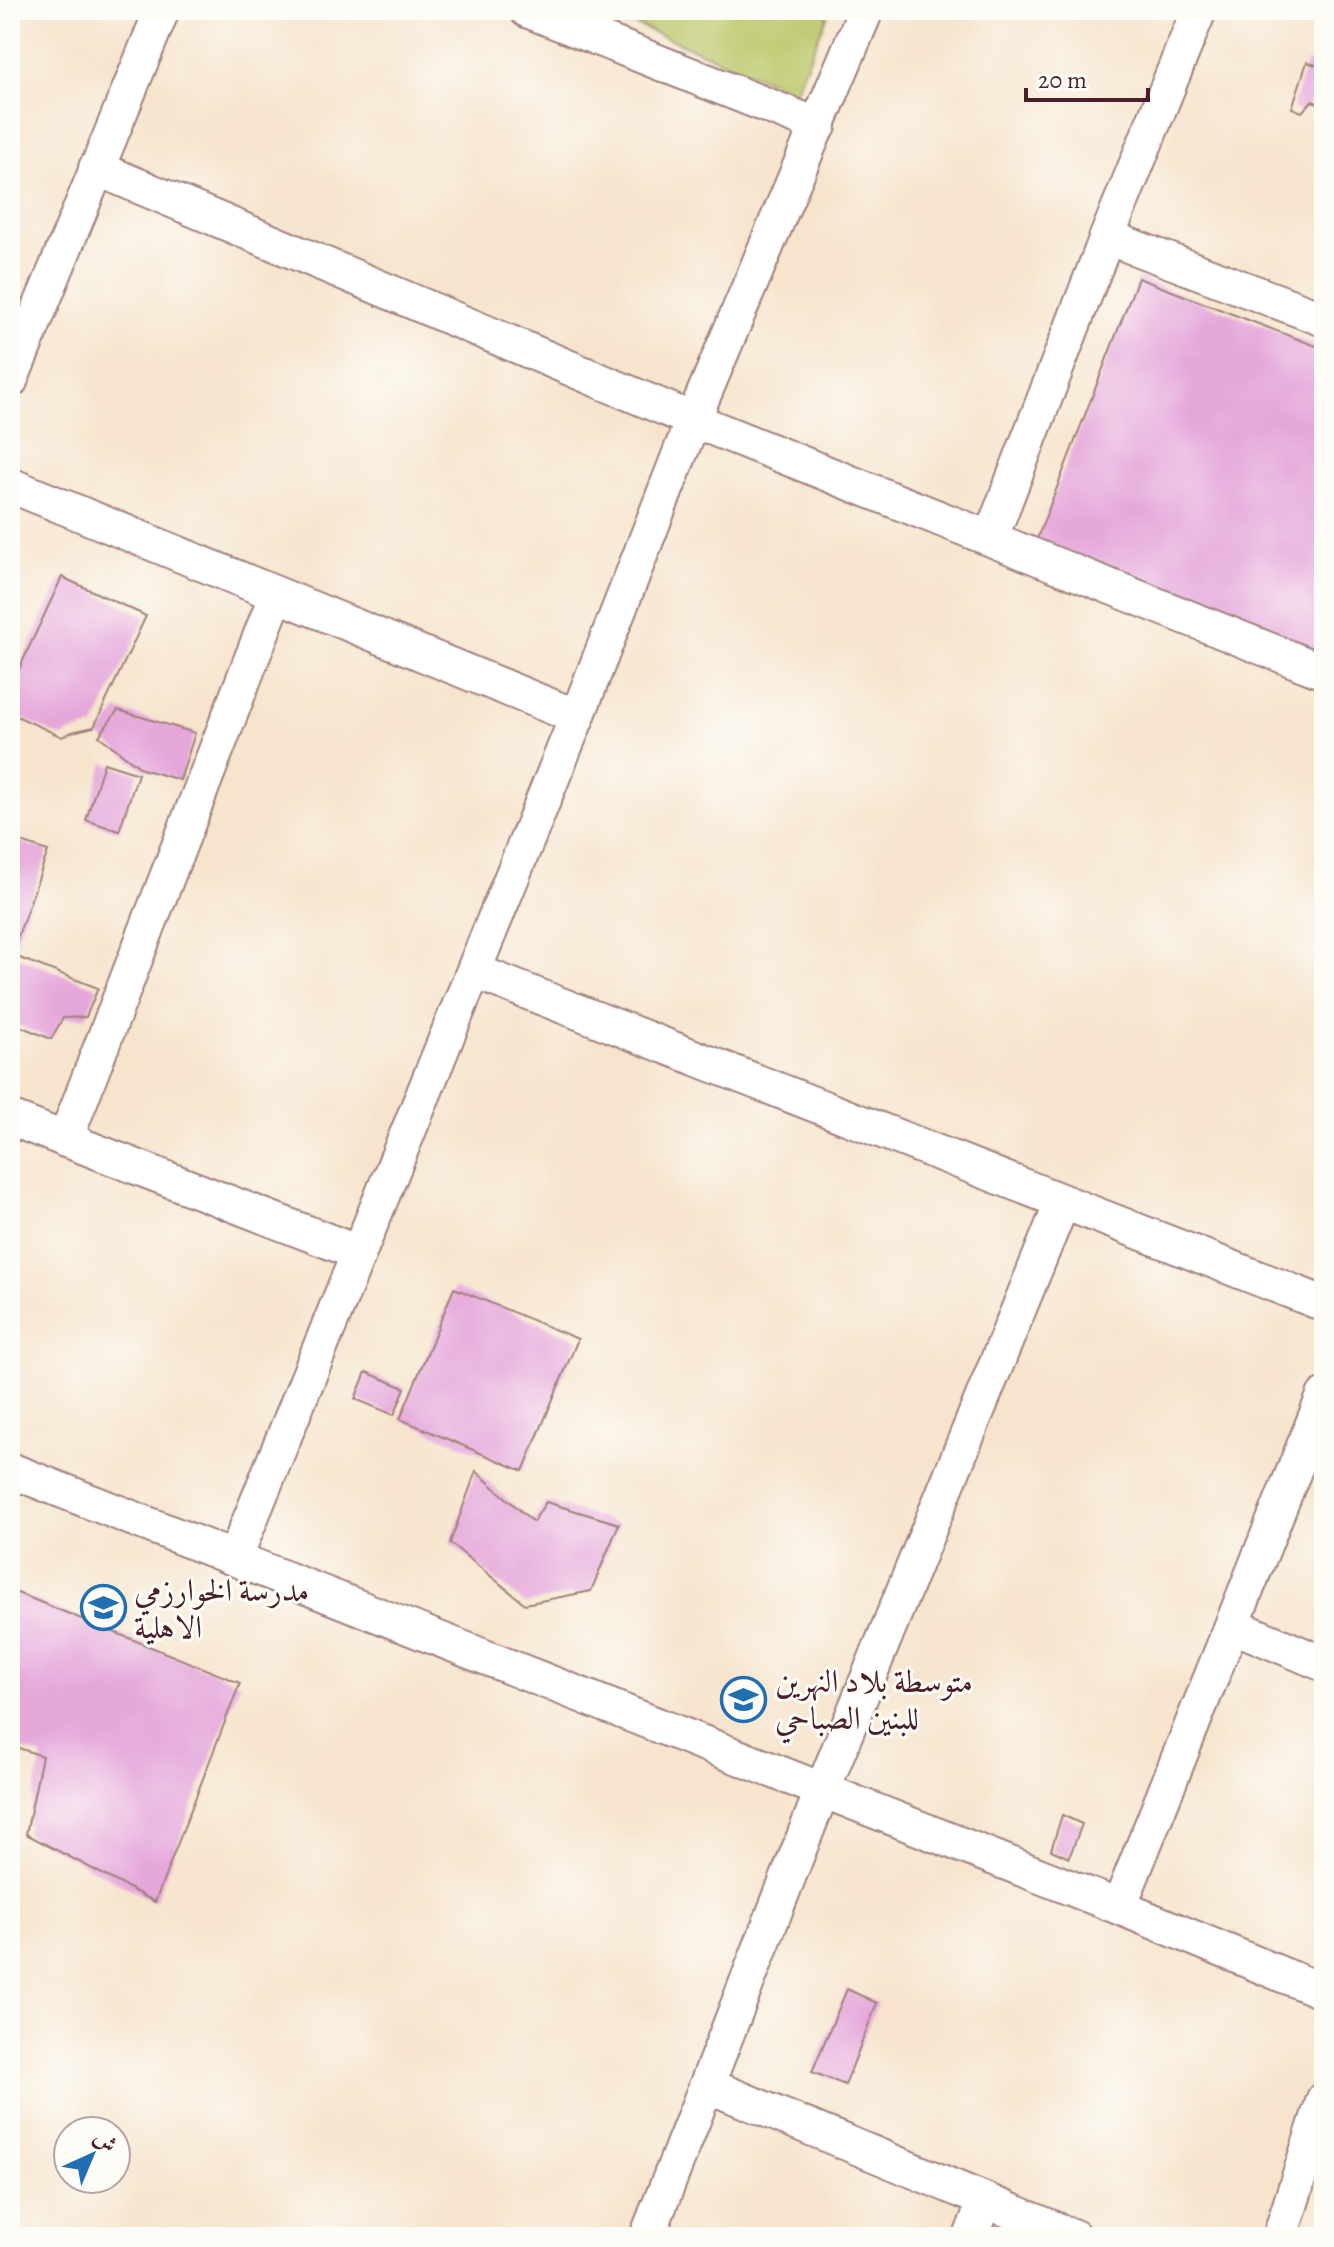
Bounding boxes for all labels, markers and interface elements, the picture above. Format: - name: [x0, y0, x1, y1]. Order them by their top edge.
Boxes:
- scale bar: [1026, 52, 1148, 102]
- text: 20 m: [1038, 64, 1087, 96]
- place label: مدرسة الخوارزمي الاهلية: [134, 1568, 309, 1649]
- school or university icon: مدرسة الخوارزمي الاهلية: [79, 1584, 127, 1632]
- place label: متوسطة بلاد النهرين للبنين الصباحي: [775, 1659, 973, 1744]
- school or university icon: متوسطة بلاد النهرين للبنين الصباحي: [720, 1675, 768, 1723]
- north arrow: [52, 2115, 132, 2195]
- text: ش: [87, 2123, 123, 2160]

